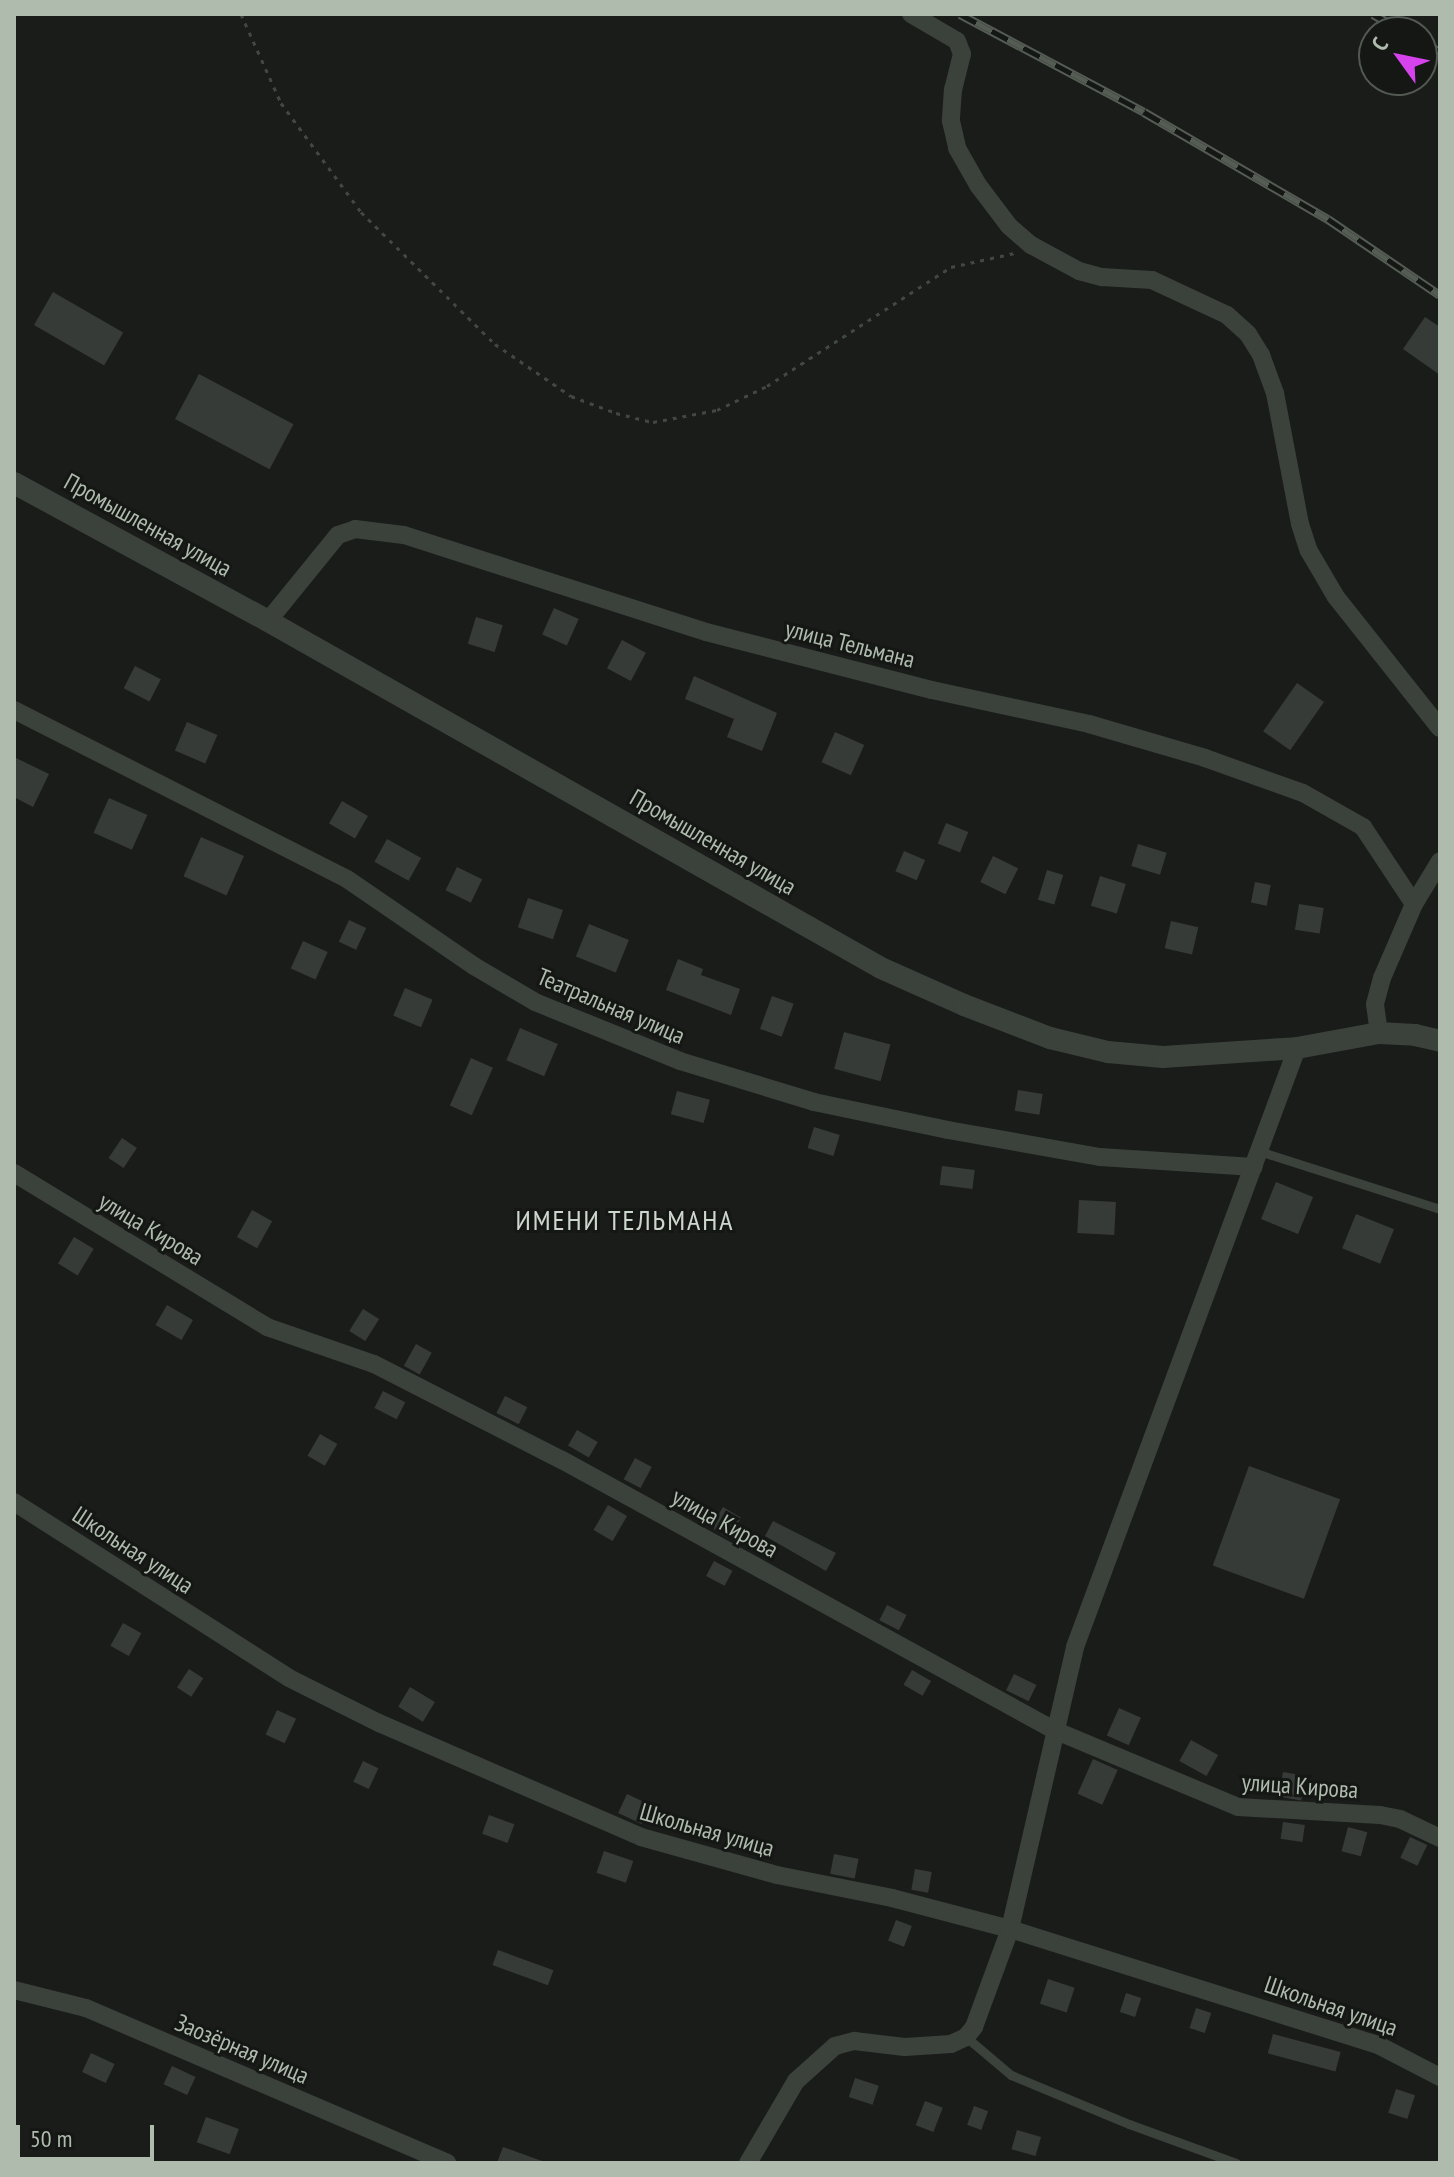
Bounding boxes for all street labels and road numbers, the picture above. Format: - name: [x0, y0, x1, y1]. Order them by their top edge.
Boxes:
- street label: Промышленная улица: [59, 467, 237, 583]
- street label: улица Тельмана: [782, 614, 918, 674]
- street label: Промышленная улица: [625, 783, 801, 901]
- street label: Театральная улица: [533, 962, 689, 1050]
- street label: улица Кирова: [94, 1187, 208, 1271]
- street label: улица Кирова: [667, 1482, 783, 1564]
- street label: Школьная улица: [67, 1500, 199, 1600]
- street label: улица Кирова: [1241, 1768, 1359, 1804]
- street label: Школьная улица: [636, 1797, 778, 1863]
- street label: Школьная улица: [1261, 1970, 1401, 2042]
- street label: Заозёрная улица: [171, 2008, 313, 2090]

